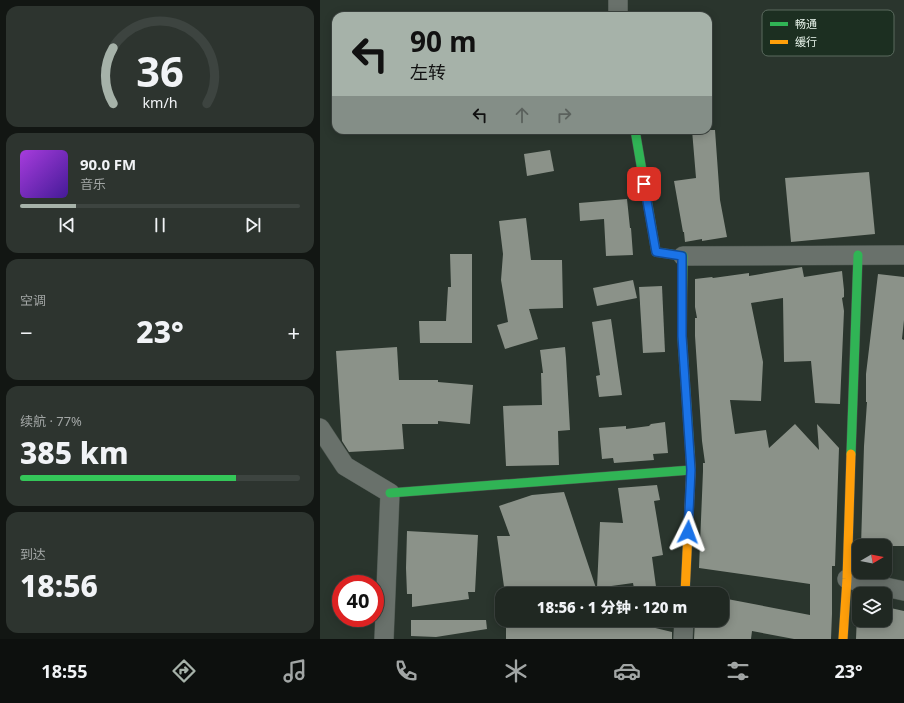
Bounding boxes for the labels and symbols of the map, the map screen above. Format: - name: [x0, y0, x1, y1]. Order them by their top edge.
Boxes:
- legend: [762, 10, 894, 56]
- text: 畅通: [795, 16, 817, 31]
- text: 缓行: [795, 34, 817, 49]
- pin: [627, 167, 661, 201]
- position arrow: [667, 511, 709, 553]
- north arrow: [852, 539, 892, 579]
- speed limit sign: 40: [332, 575, 384, 627]

